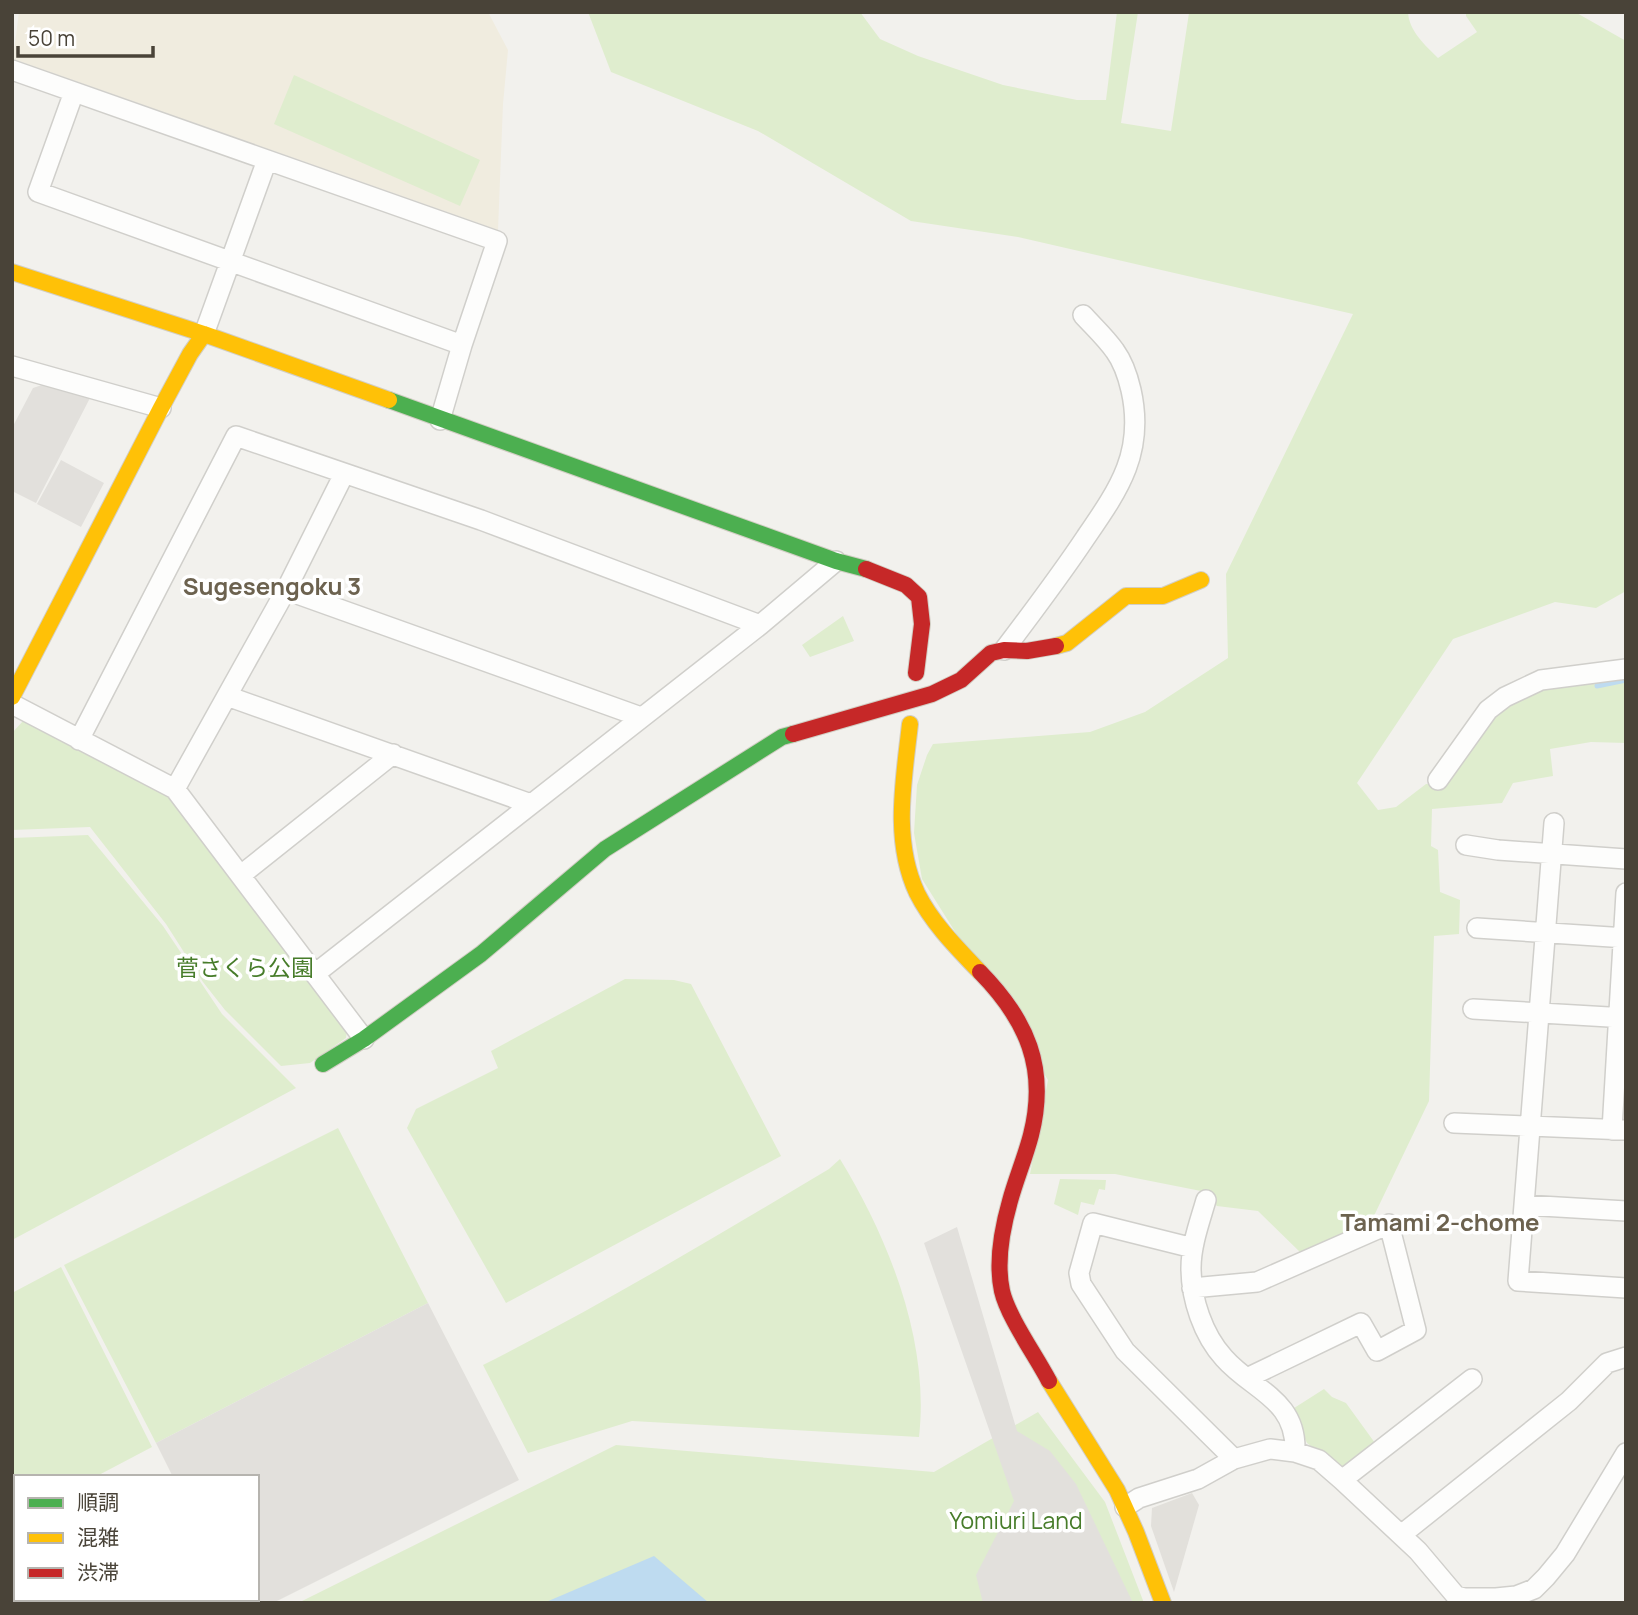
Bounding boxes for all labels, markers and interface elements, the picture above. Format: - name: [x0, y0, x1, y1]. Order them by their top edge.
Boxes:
- scale bar: [18, 14, 152, 58]
- text: 50 m: [28, 24, 75, 52]
- district label: Sugesengoku 3: [183, 569, 361, 602]
- park label: 菅さくら公園: [176, 951, 314, 983]
- district label: Tamami 2-chome: [1340, 1205, 1540, 1238]
- legend: [14, 1475, 259, 1601]
- text: 順調: [77, 1488, 119, 1516]
- park label: Yomiuri Land: [949, 1504, 1083, 1536]
- text: 混雑: [77, 1523, 119, 1551]
- text: 渋滞: [77, 1558, 119, 1586]

